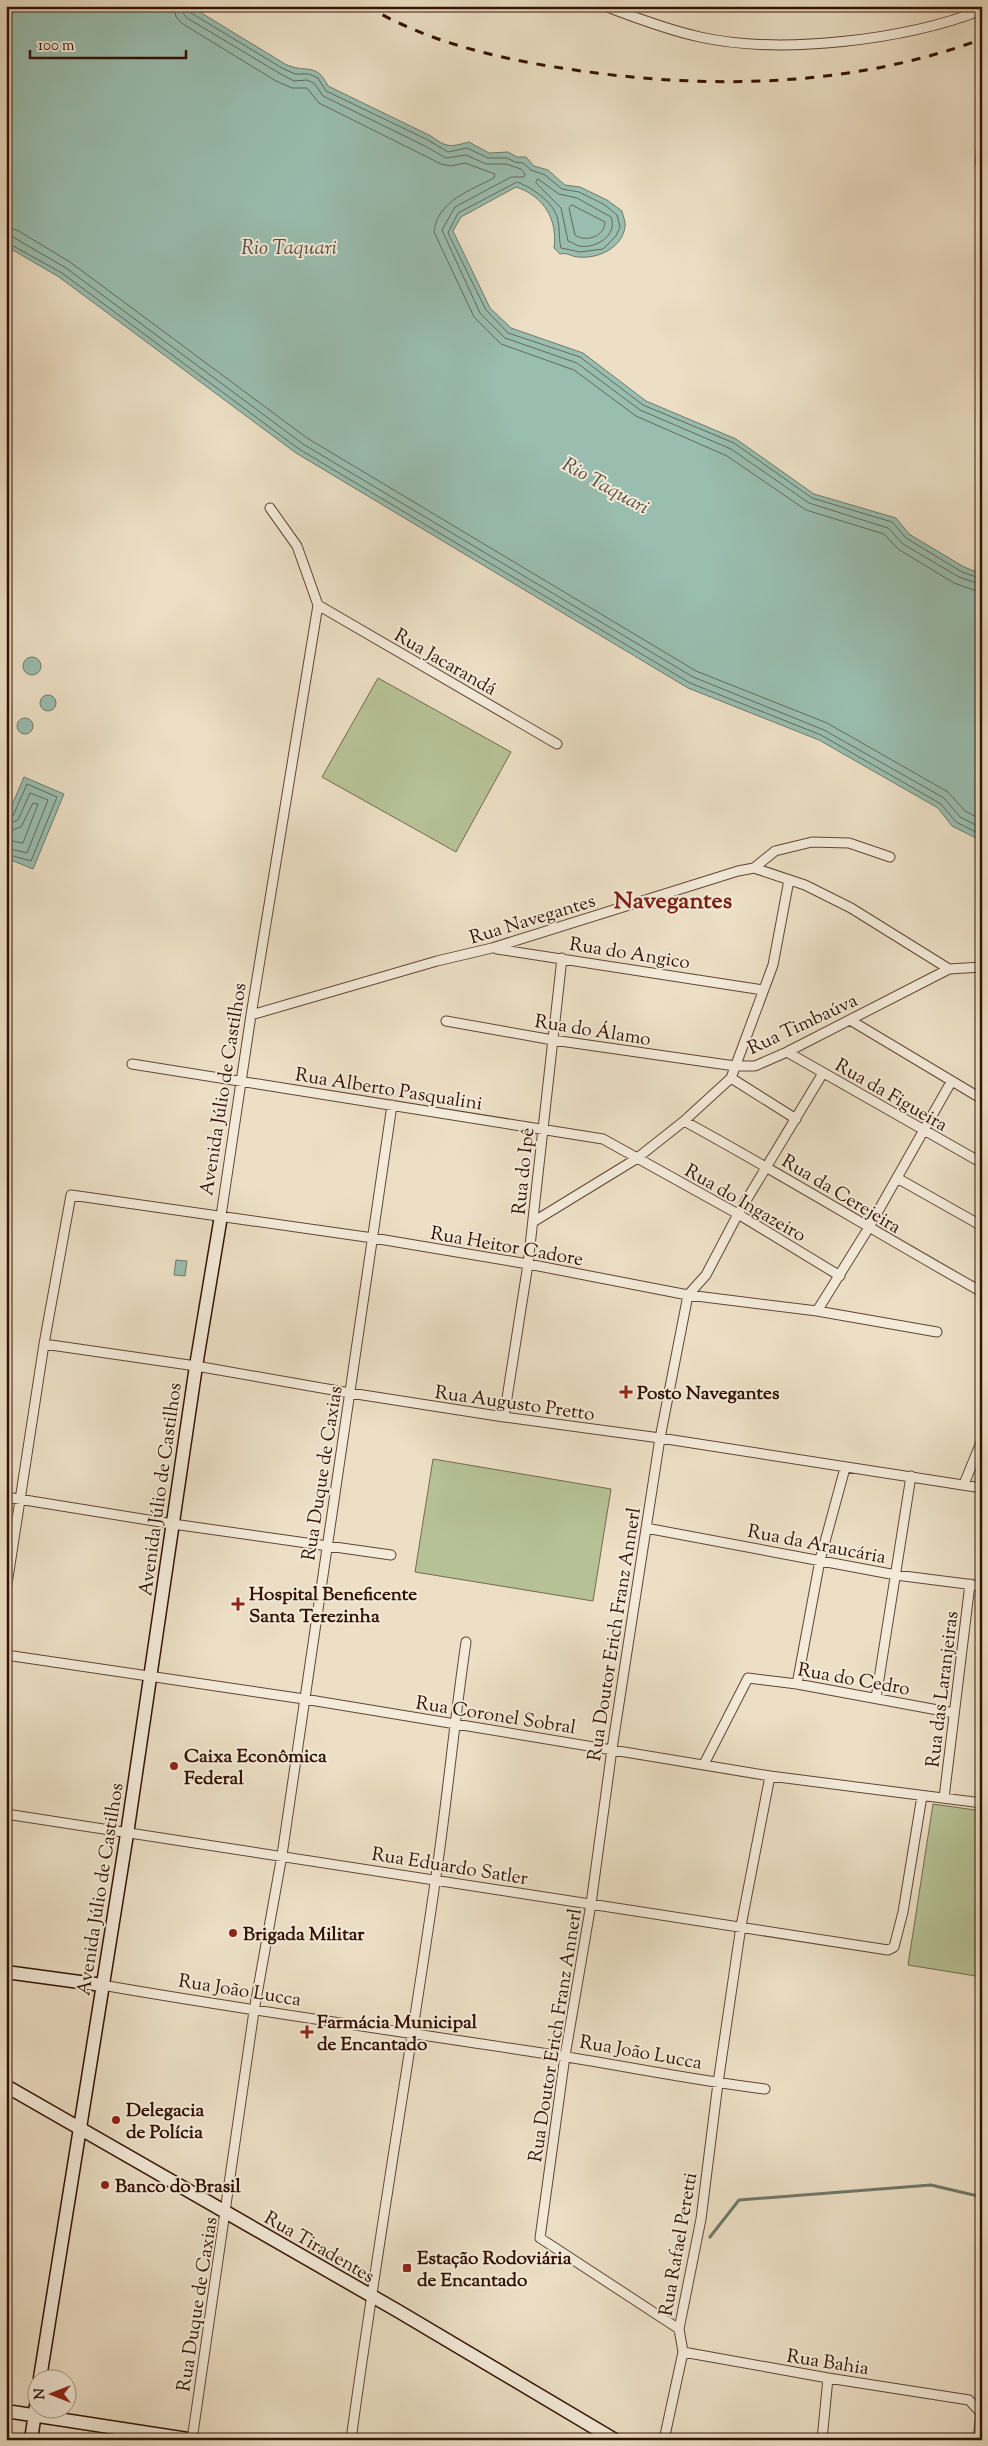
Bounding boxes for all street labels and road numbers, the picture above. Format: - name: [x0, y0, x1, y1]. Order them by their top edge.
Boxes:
- street label: Rua Jacarandá: [388, 623, 501, 704]
- street label: Rua Navegantes: [466, 888, 599, 952]
- street label: Rua do Angico: [567, 932, 692, 977]
- street label: Avenida Júlio de Castilhos: [194, 981, 255, 1198]
- street label: Rua Timbaúva: [744, 988, 863, 1063]
- street label: Rua do Álamo: [533, 1009, 653, 1054]
- street label: Rua da Figueira: [829, 1053, 952, 1140]
- street label: Rua Alberto Pasqualini: [293, 1062, 484, 1119]
- street label: Rua do Ipê: [506, 1126, 542, 1216]
- street label: Rua da Cerejeira: [776, 1149, 906, 1242]
- street label: Rua do Ingazeiro: [679, 1158, 810, 1250]
- street label: Rua Heitor Cadore: [428, 1221, 585, 1274]
- street label: Rua Augusto Pretto: [433, 1380, 596, 1429]
- street label: Avenida Júlio de Castilhos: [133, 1381, 190, 1598]
- street label: Rua Duque de Caxias: [296, 1384, 351, 1563]
- street label: Rua Doutor Erich Franz Annerl: [582, 1506, 649, 1763]
- street label: Rua da Araucária: [745, 1519, 888, 1572]
- street label: Rua das Laranjeiras: [920, 1610, 966, 1769]
- street label: Rua do Cedro: [795, 1657, 912, 1704]
- street label: Rua Coronel Sobral: [414, 1690, 578, 1742]
- street label: Avenida Júlio de Castilhos: [71, 1781, 132, 1998]
- street label: Rua Eduardo Satler: [370, 1842, 530, 1893]
- street label: Rua Doutor Erich Franz Annerl: [523, 1907, 590, 2164]
- street label: Rua João Lucca: [176, 1968, 303, 2015]
- street label: Rua João Lucca: [577, 2029, 704, 2078]
- street label: Rua Rafael Peretti: [654, 2170, 705, 2318]
- street label: Rua Tiradentes: [259, 2206, 379, 2291]
- street label: Rua Duque de Caxias: [171, 2215, 226, 2394]
- street label: Rua Bahia: [785, 2344, 871, 2383]

